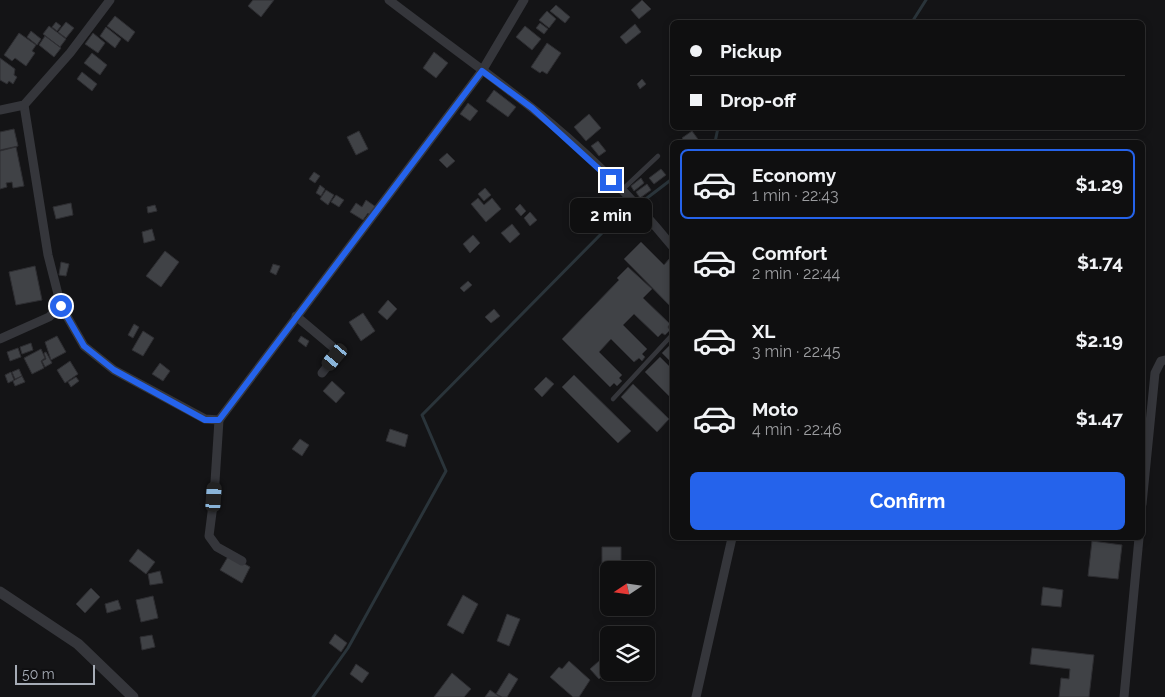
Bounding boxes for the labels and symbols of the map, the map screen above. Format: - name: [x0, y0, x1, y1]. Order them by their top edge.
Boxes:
- route end: [600, 169, 622, 191]
- callout: 2 min: [570, 198, 652, 232]
- route start: [50, 295, 72, 317]
- car: [319, 341, 350, 373]
- car: [205, 482, 222, 512]
- north arrow: [600, 561, 655, 616]
- scale bar: [15, 662, 95, 685]

